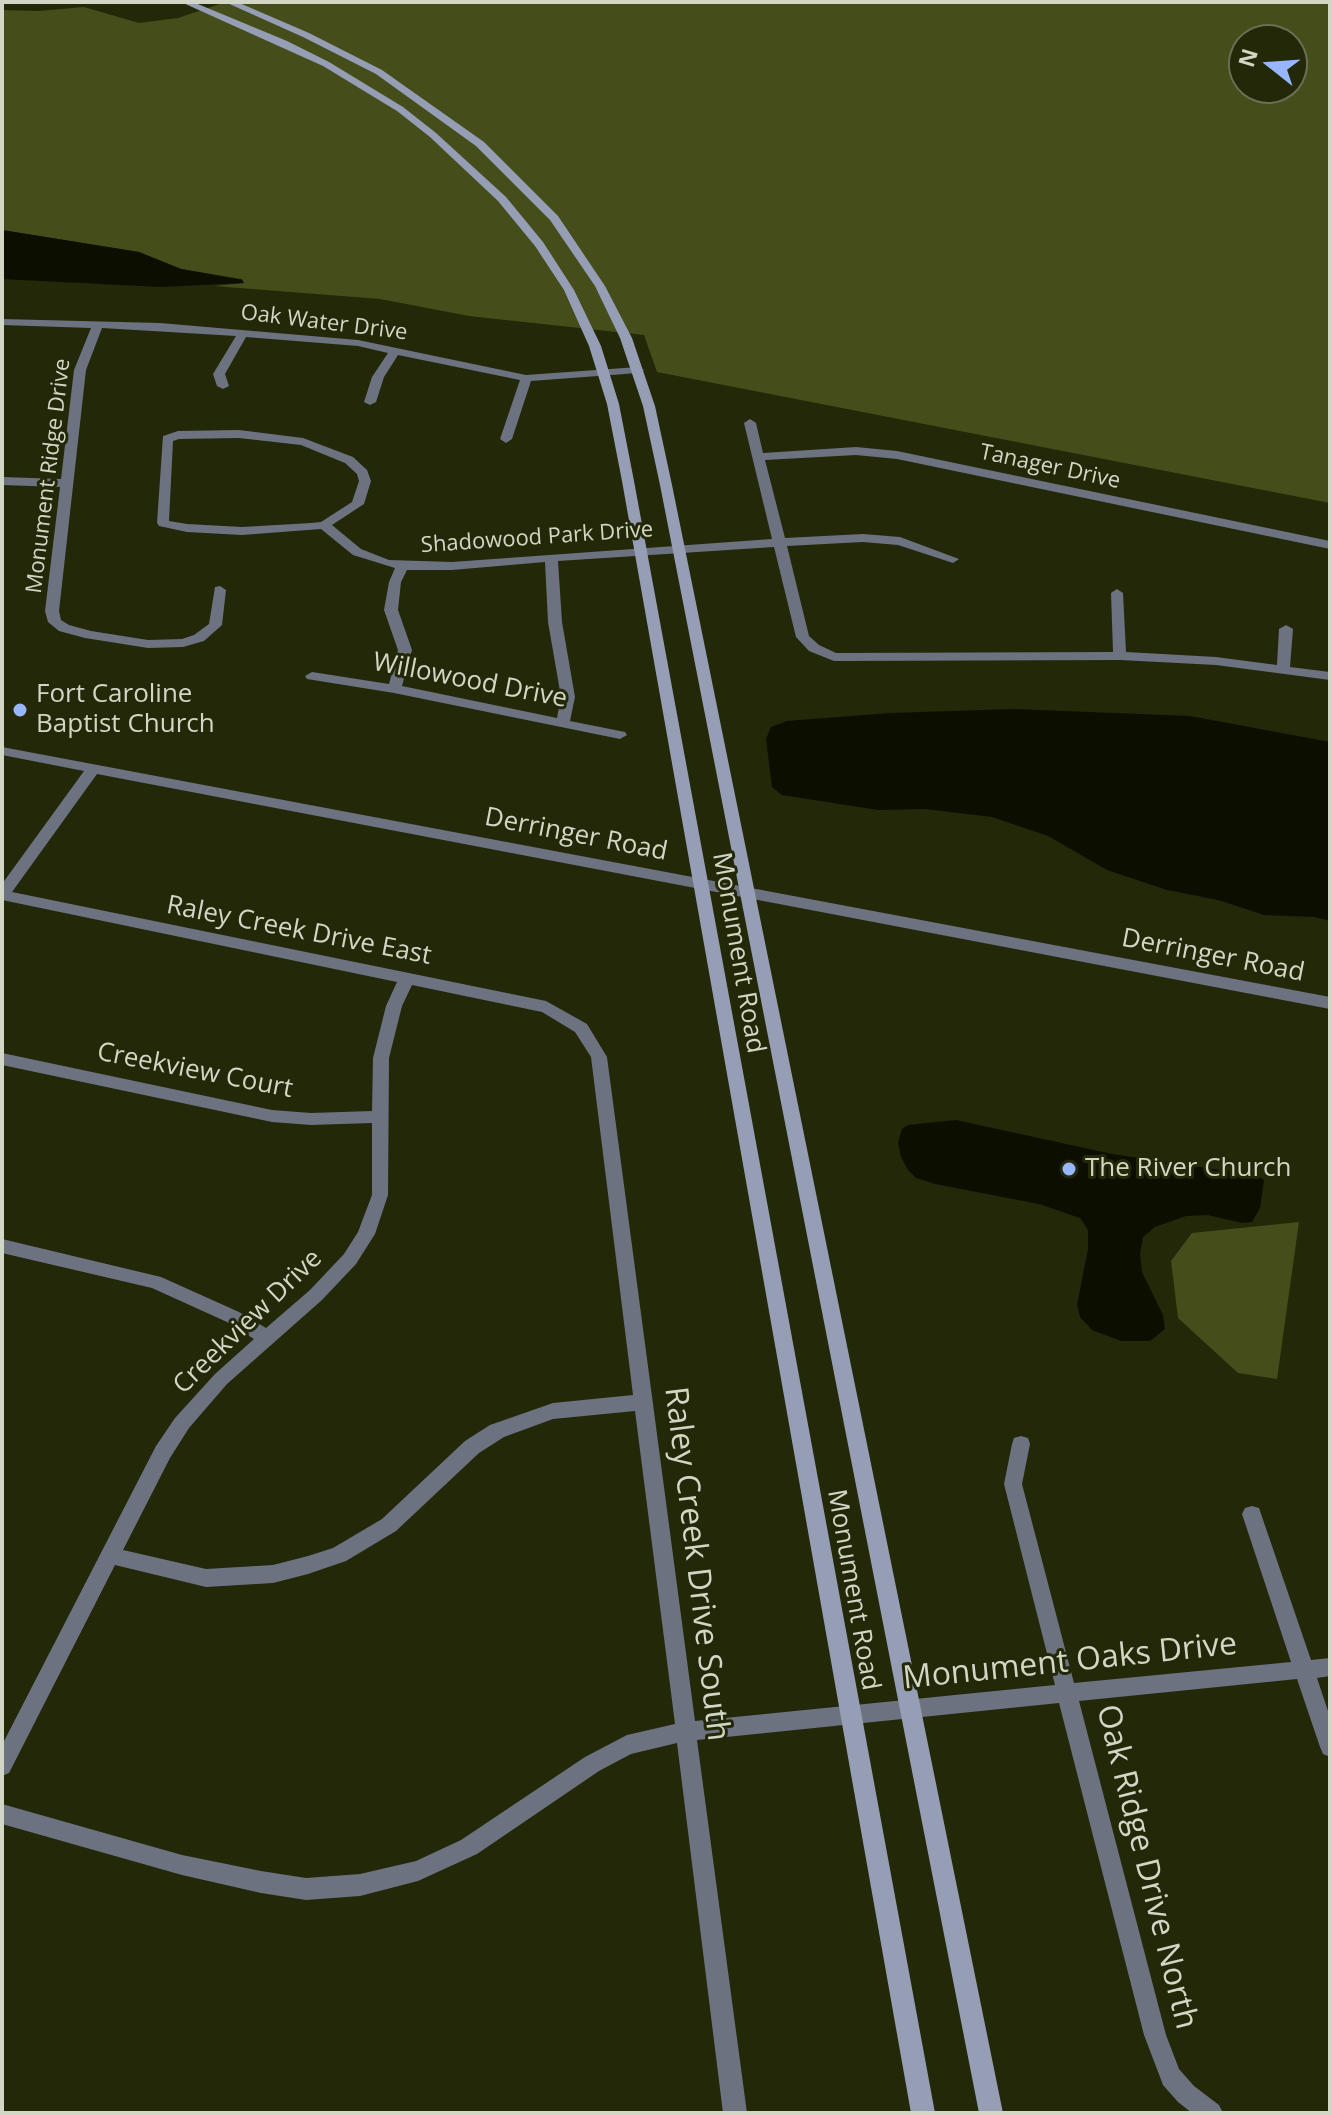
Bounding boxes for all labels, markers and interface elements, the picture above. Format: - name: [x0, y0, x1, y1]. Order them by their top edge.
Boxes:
- north arrow: [1228, 24, 1308, 104]
- text: N: [1230, 45, 1264, 71]
- street label: Oak Water Drive: [239, 300, 409, 346]
- street label: Monument Ridge Drive: [22, 357, 76, 595]
- street label: Tanager Drive: [977, 439, 1123, 495]
- street label: Shadowood Park Drive: [420, 517, 654, 559]
- street label: Willowood Drive: [370, 647, 570, 715]
- place label: Fort Caroline Baptist Church: [36, 679, 215, 740]
- marker: Fort Caroline Baptist Church: [11, 701, 29, 719]
- street label: Derringer Road: [482, 802, 670, 868]
- street label: Monument Road: [705, 850, 771, 1056]
- street label: Raley Creek Drive East: [164, 890, 434, 972]
- street label: Derringer Road: [1119, 923, 1307, 989]
- street label: Creekview Court: [94, 1037, 296, 1105]
- place label: The River Church: [1085, 1153, 1291, 1185]
- marker: The River Church: [1060, 1160, 1078, 1178]
- street label: Creekview Drive: [167, 1243, 329, 1401]
- street label: Raley Creek Drive South: [655, 1385, 737, 1743]
- street label: Monument Road: [820, 1487, 886, 1693]
- street label: Monument Oaks Drive: [901, 1625, 1239, 1699]
- street label: Oak Ridge Drive North: [1087, 1701, 1205, 2033]

